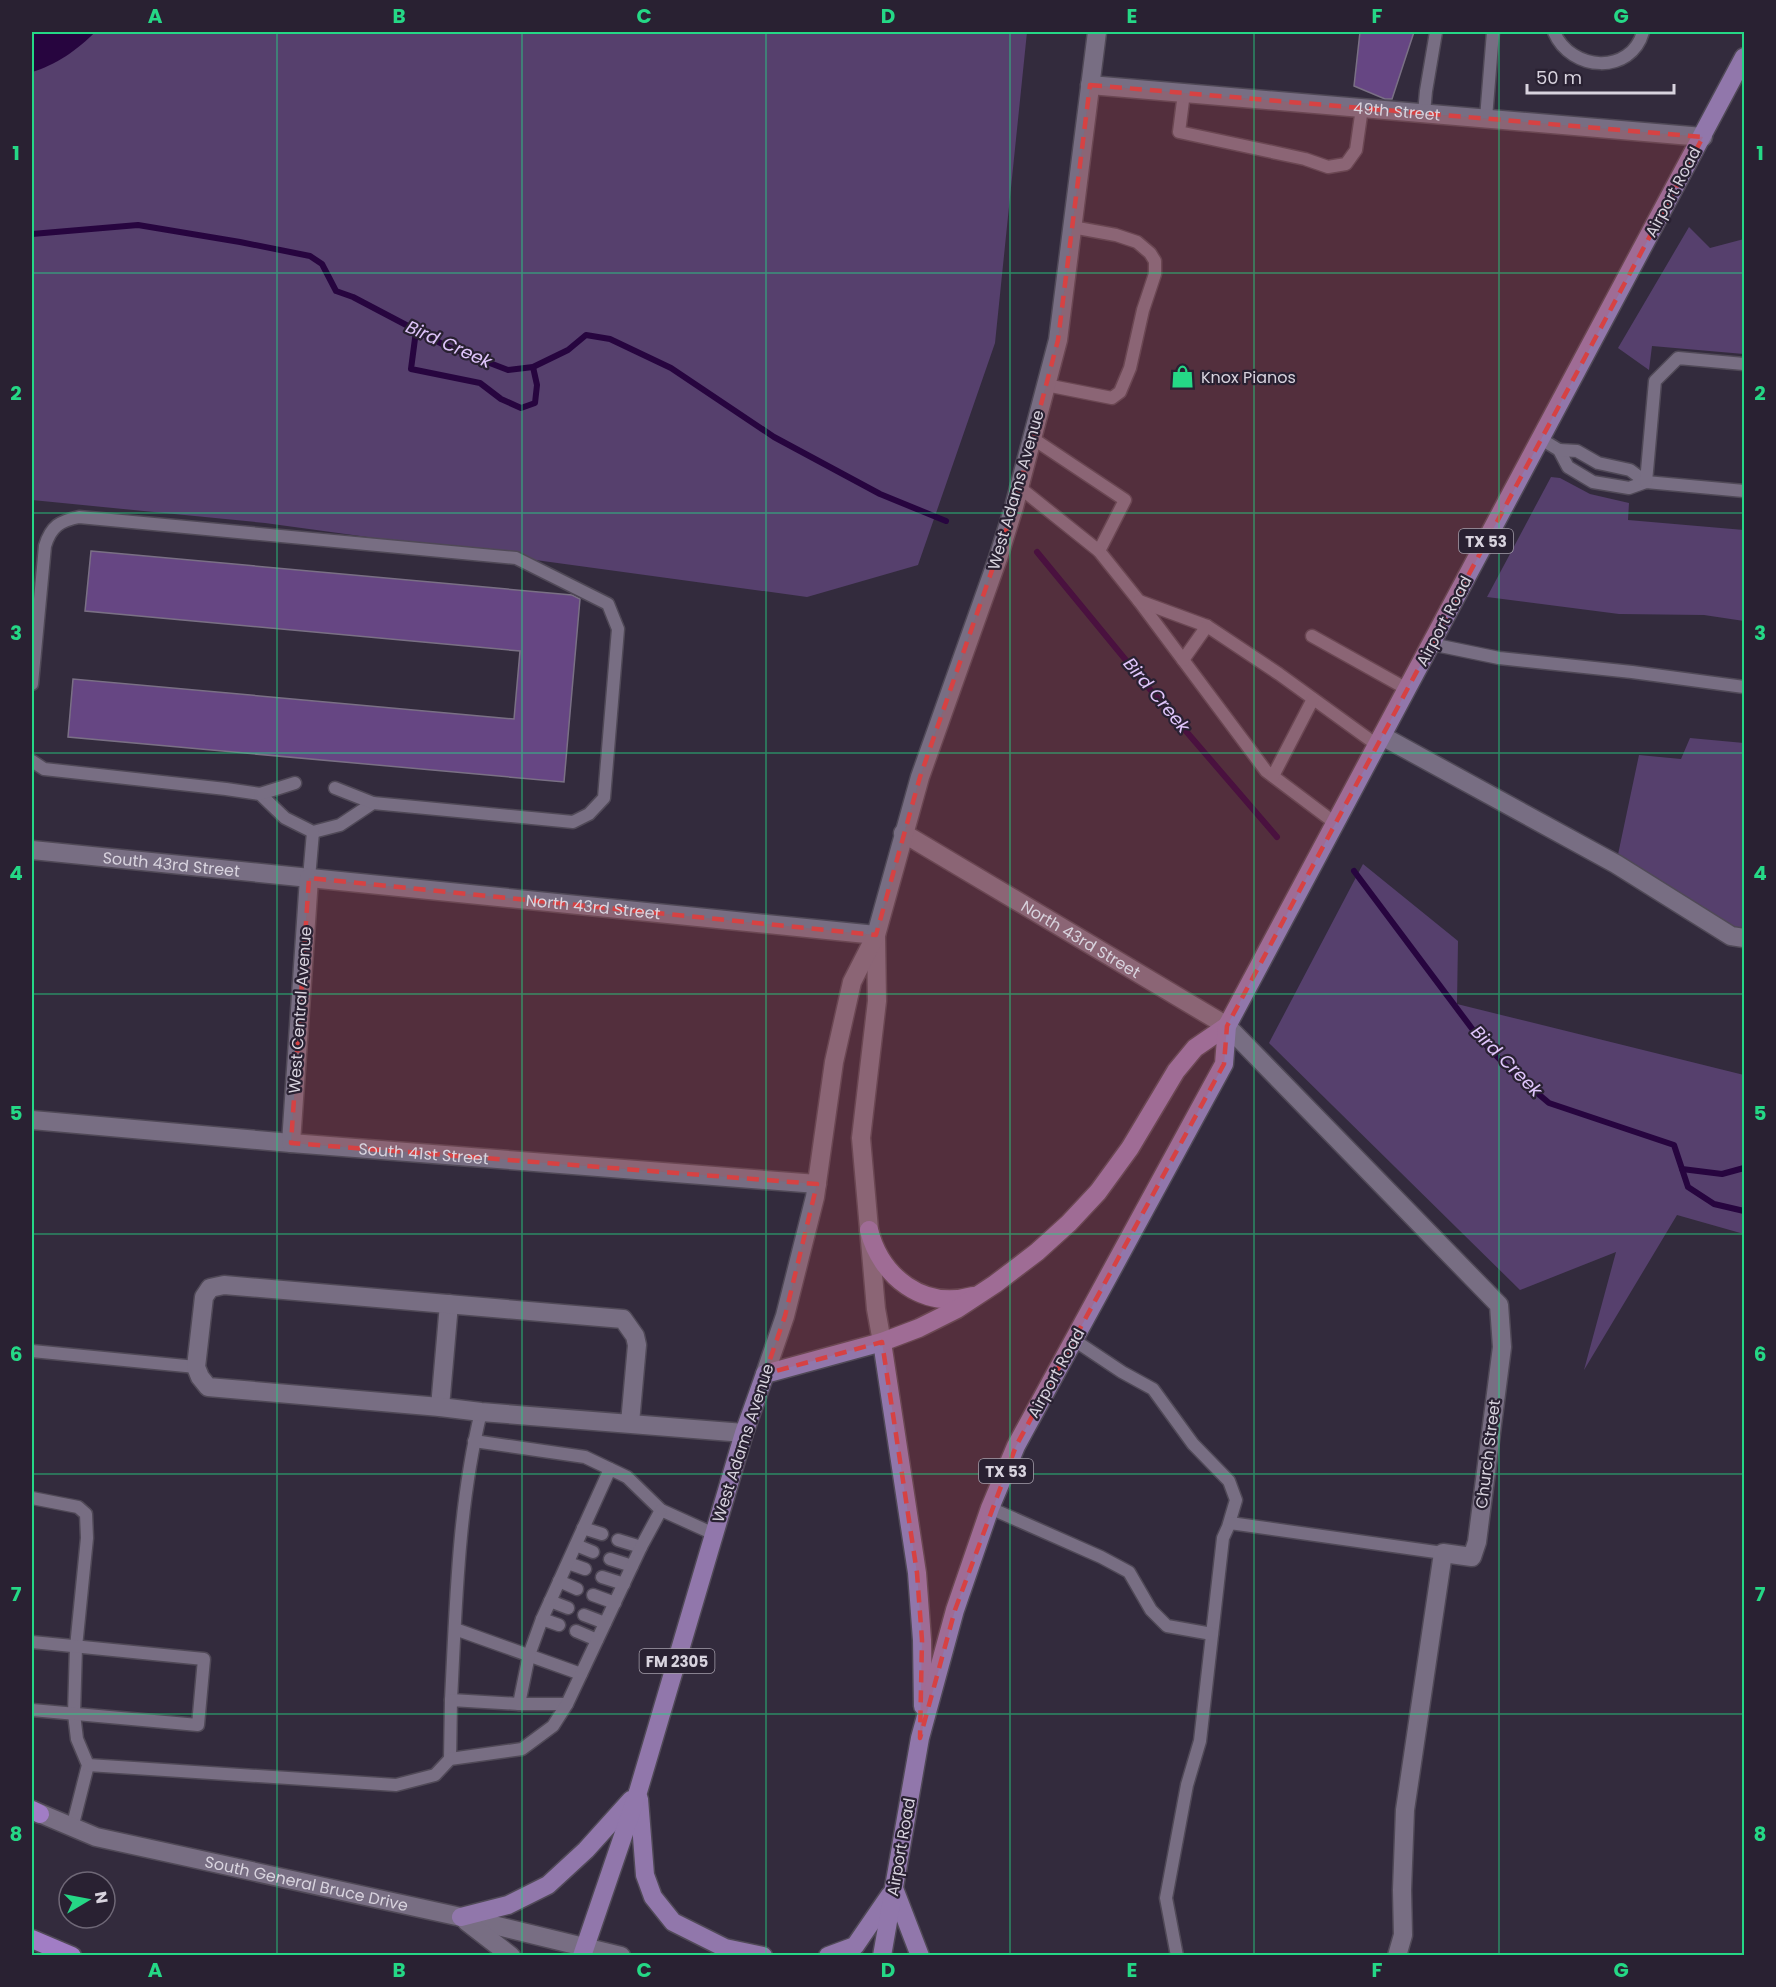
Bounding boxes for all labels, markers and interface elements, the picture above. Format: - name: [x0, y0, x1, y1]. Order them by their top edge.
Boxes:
- text: A: [148, 2, 163, 30]
- text: B: [392, 2, 406, 30]
- text: C: [636, 2, 652, 30]
- text: D: [881, 2, 895, 30]
- text: E: [1127, 2, 1137, 30]
- text: F: [1372, 2, 1383, 30]
- text: G: [1613, 2, 1629, 30]
- scale bar: [1527, 57, 1674, 95]
- text: 50 m: [1536, 65, 1582, 90]
- street label: 49th Street: [1352, 96, 1442, 126]
- text: 1: [12, 139, 20, 167]
- text: 1: [1756, 139, 1764, 167]
- street label: Airport Road: [1640, 143, 1706, 241]
- water label: Bird Creek: [402, 314, 497, 374]
- shop icon: Knox Pianos: [1170, 364, 1196, 390]
- place label: Knox Pianos: [1201, 366, 1296, 389]
- text: 2: [10, 379, 22, 407]
- text: 2: [1754, 379, 1766, 407]
- street label: West Adams Avenue: [982, 407, 1050, 573]
- road number: TX 53: [1459, 529, 1513, 553]
- street label: Airport Road: [1411, 572, 1477, 670]
- text: 3: [10, 619, 22, 647]
- text: 3: [1754, 619, 1766, 647]
- water label: Bird Creek: [1118, 652, 1197, 739]
- street label: South 43rd Street: [102, 846, 241, 882]
- text: 4: [9, 859, 23, 887]
- text: 4: [1753, 859, 1767, 887]
- street label: North 43rd Street: [525, 888, 662, 925]
- street label: North 43rd Street: [1017, 894, 1145, 984]
- street label: West Central Avenue: [283, 926, 317, 1094]
- water label: Bird Creek: [1466, 1020, 1549, 1103]
- text: 5: [10, 1099, 23, 1127]
- text: 5: [1754, 1099, 1767, 1127]
- street label: South 41st Street: [357, 1137, 490, 1170]
- street label: Airport Road: [1022, 1324, 1090, 1422]
- text: 6: [10, 1340, 22, 1368]
- text: 6: [1754, 1340, 1766, 1368]
- street label: West Adams Avenue: [706, 1361, 780, 1525]
- street label: Church Street: [1470, 1398, 1506, 1510]
- road number: TX 53: [979, 1459, 1033, 1483]
- text: 7: [11, 1580, 22, 1608]
- text: 7: [1755, 1580, 1766, 1608]
- road number: FM 2305: [640, 1649, 714, 1673]
- street label: Airport Road: [881, 1796, 921, 1898]
- text: 8: [10, 1820, 22, 1848]
- text: 8: [1754, 1820, 1766, 1848]
- street label: South General Bruce Drive: [203, 1850, 411, 1917]
- north arrow: [57, 1870, 117, 1930]
- text: N: [89, 1890, 114, 1905]
- text: A: [148, 1956, 163, 1984]
- text: B: [392, 1956, 406, 1984]
- text: C: [636, 1956, 652, 1984]
- text: D: [881, 1956, 895, 1984]
- text: E: [1127, 1956, 1137, 1984]
- text: F: [1372, 1956, 1383, 1984]
- text: G: [1613, 1956, 1629, 1984]

